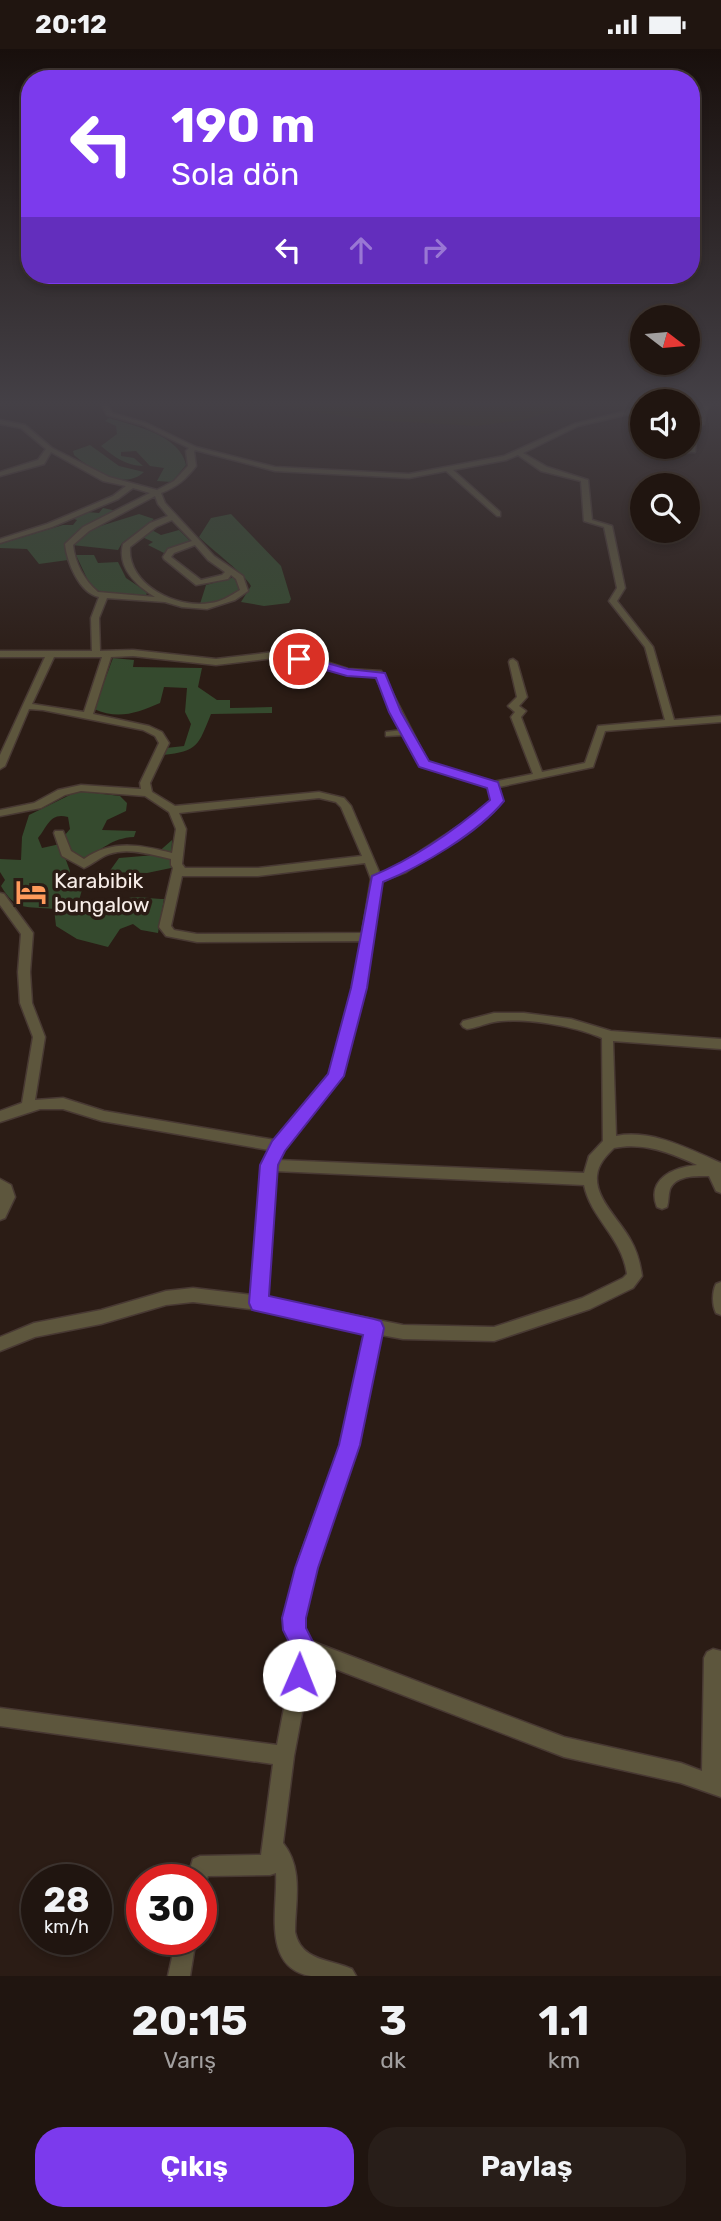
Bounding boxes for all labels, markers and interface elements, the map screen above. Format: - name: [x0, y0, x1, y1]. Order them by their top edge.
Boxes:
- text: 20:12: [35, 9, 107, 40]
- text: 190 m: [171, 96, 315, 154]
- icon: left: [56, 98, 147, 189]
- text: Sola dön: [171, 155, 299, 193]
- icon: left: [269, 231, 307, 269]
- icon: ahead: [342, 231, 380, 269]
- icon: right: [415, 231, 453, 269]
- north arrow: [630, 305, 700, 375]
- map controls: [630, 305, 700, 543]
- button: sound: [630, 389, 700, 459]
- button: search: [630, 473, 700, 543]
- pin: [269, 629, 329, 689]
- icon: arrive: [280, 640, 318, 678]
- place label: Karabibik bungalow: [54, 868, 150, 917]
- hotel icon: Karabibik bungalow: [14, 875, 48, 909]
- position arrow: [262, 1638, 336, 1712]
- speed limit sign: 30: [126, 1864, 217, 1955]
- text: 28: [43, 1879, 90, 1921]
- text: km/h: [44, 1916, 89, 1938]
- text: 20:15: [132, 1996, 248, 2046]
- text: 3: [379, 1996, 407, 2046]
- text: 1.1: [538, 1996, 589, 2046]
- text: Varış: [163, 2046, 216, 2074]
- text: dk: [380, 2046, 406, 2074]
- text: km: [548, 2046, 580, 2074]
- button: Çıkış: [35, 2127, 354, 2207]
- button: Paylaş: [368, 2127, 686, 2207]

